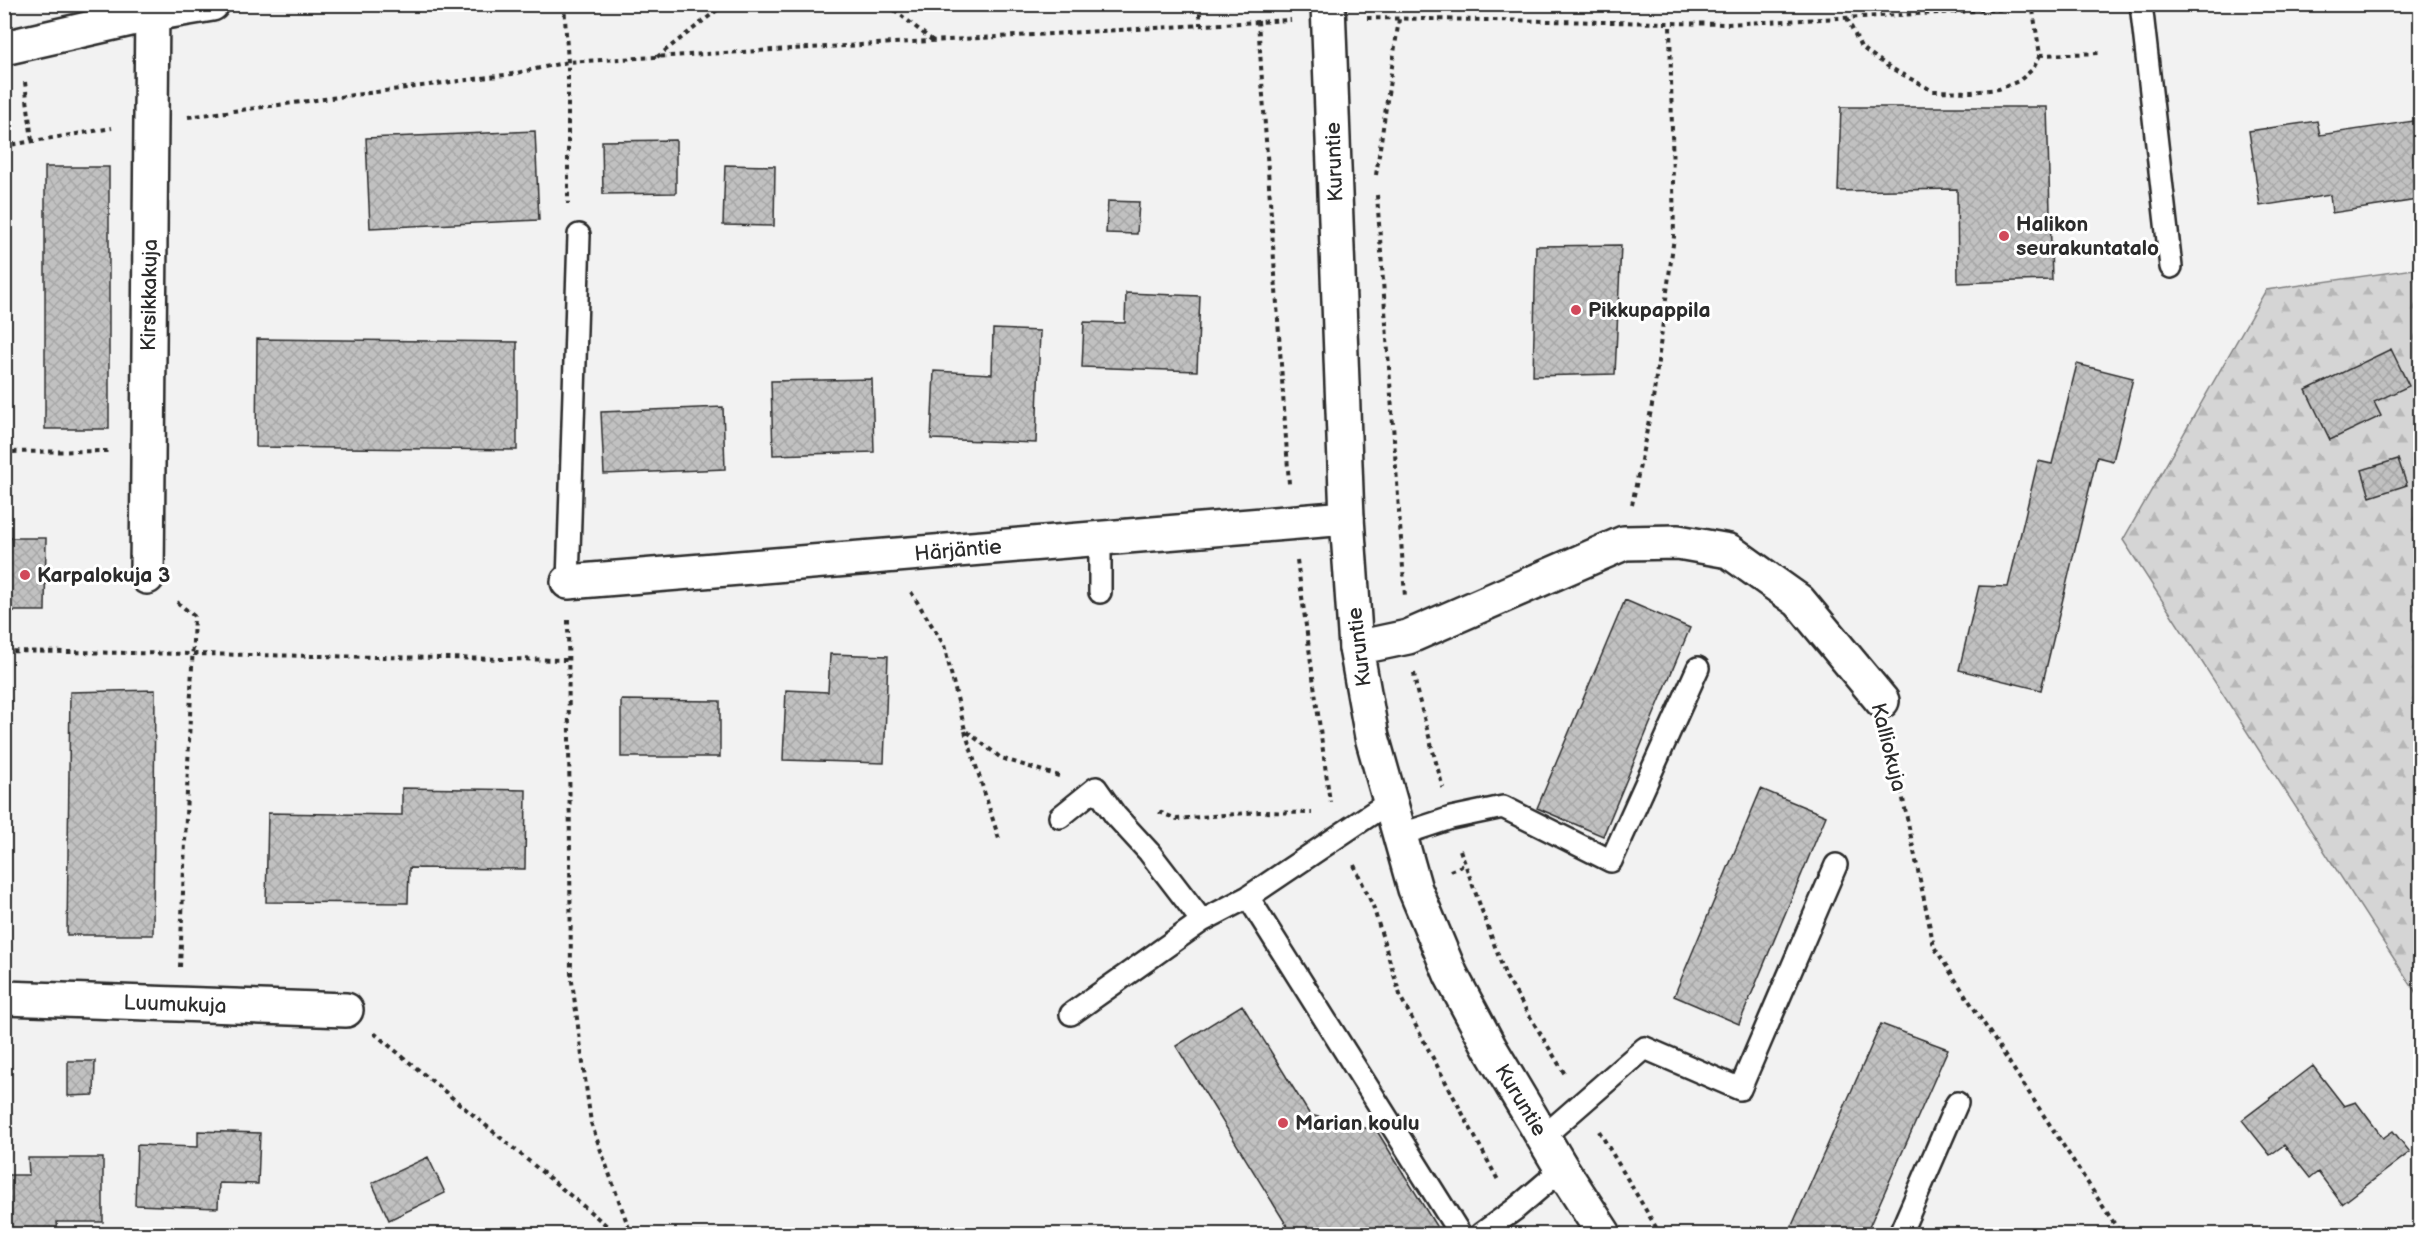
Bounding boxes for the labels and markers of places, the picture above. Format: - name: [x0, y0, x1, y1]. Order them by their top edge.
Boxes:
- place label: Halikon seurakuntatalo: [2016, 212, 2159, 261]
- marker: Halikon seurakuntatalo: [1997, 229, 2011, 243]
- place label: Pikkupappila: [1588, 298, 1710, 323]
- marker: Pikkupappila: [1569, 303, 1583, 317]
- place label: Karpalokuja 3: [37, 563, 170, 588]
- marker: Karpalokuja 3: [18, 568, 32, 582]
- place label: Marian koulu: [1295, 1111, 1420, 1136]
- marker: Marian koulu: [1276, 1116, 1290, 1130]

